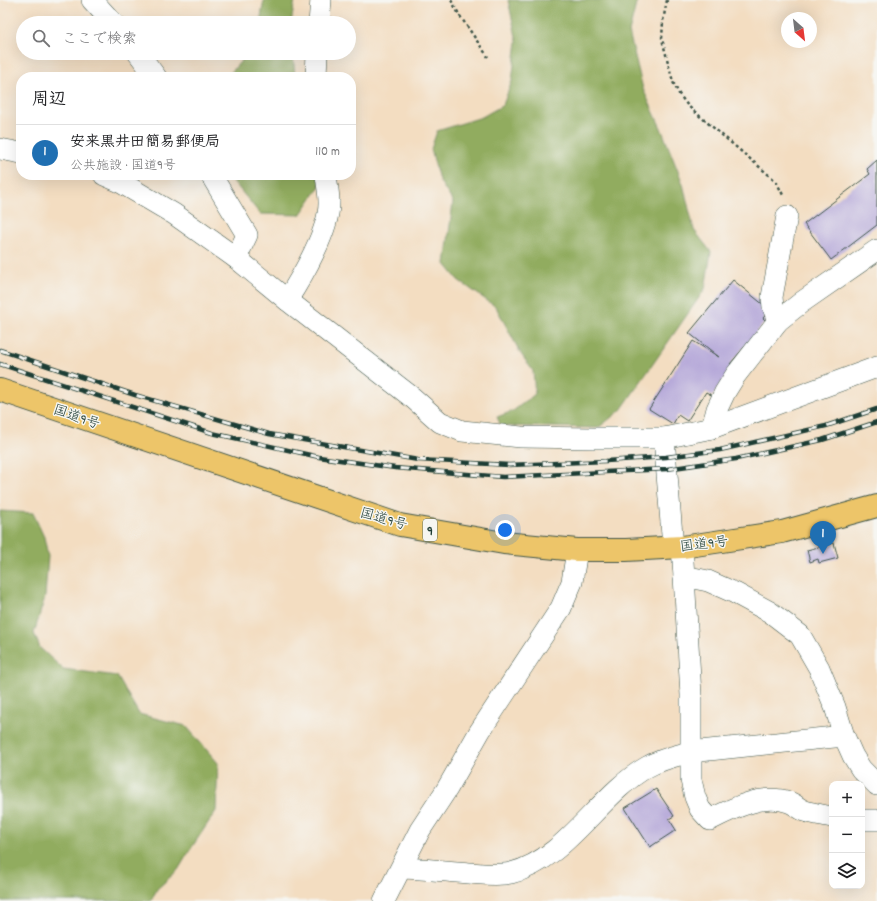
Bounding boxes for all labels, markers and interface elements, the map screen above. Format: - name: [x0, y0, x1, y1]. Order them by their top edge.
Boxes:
- north arrow: [781, 12, 817, 48]
- search box: [16, 16, 356, 60]
- icon: search: [30, 27, 52, 49]
- text: ここで検索: [62, 29, 137, 51]
- text: 周辺: [32, 89, 66, 113]
- text: 安来黒井田簡易郵便局: [70, 132, 220, 154]
- text: 1: [44, 143, 46, 162]
- text: 110 m: [315, 143, 340, 162]
- text: 公共施設 · 国道9号: [70, 157, 176, 176]
- street label: 国道9号: [50, 401, 102, 435]
- street label: 国道9号: [357, 504, 409, 536]
- road number: 9: [423, 519, 437, 541]
- your location: [495, 520, 515, 540]
- pin: 1: [810, 521, 836, 554]
- street label: 国道9号: [679, 532, 729, 558]
- map controls: [829, 781, 865, 889]
- button: +: [829, 781, 865, 817]
- button: −: [829, 817, 865, 853]
- button: layers: [829, 853, 865, 889]

